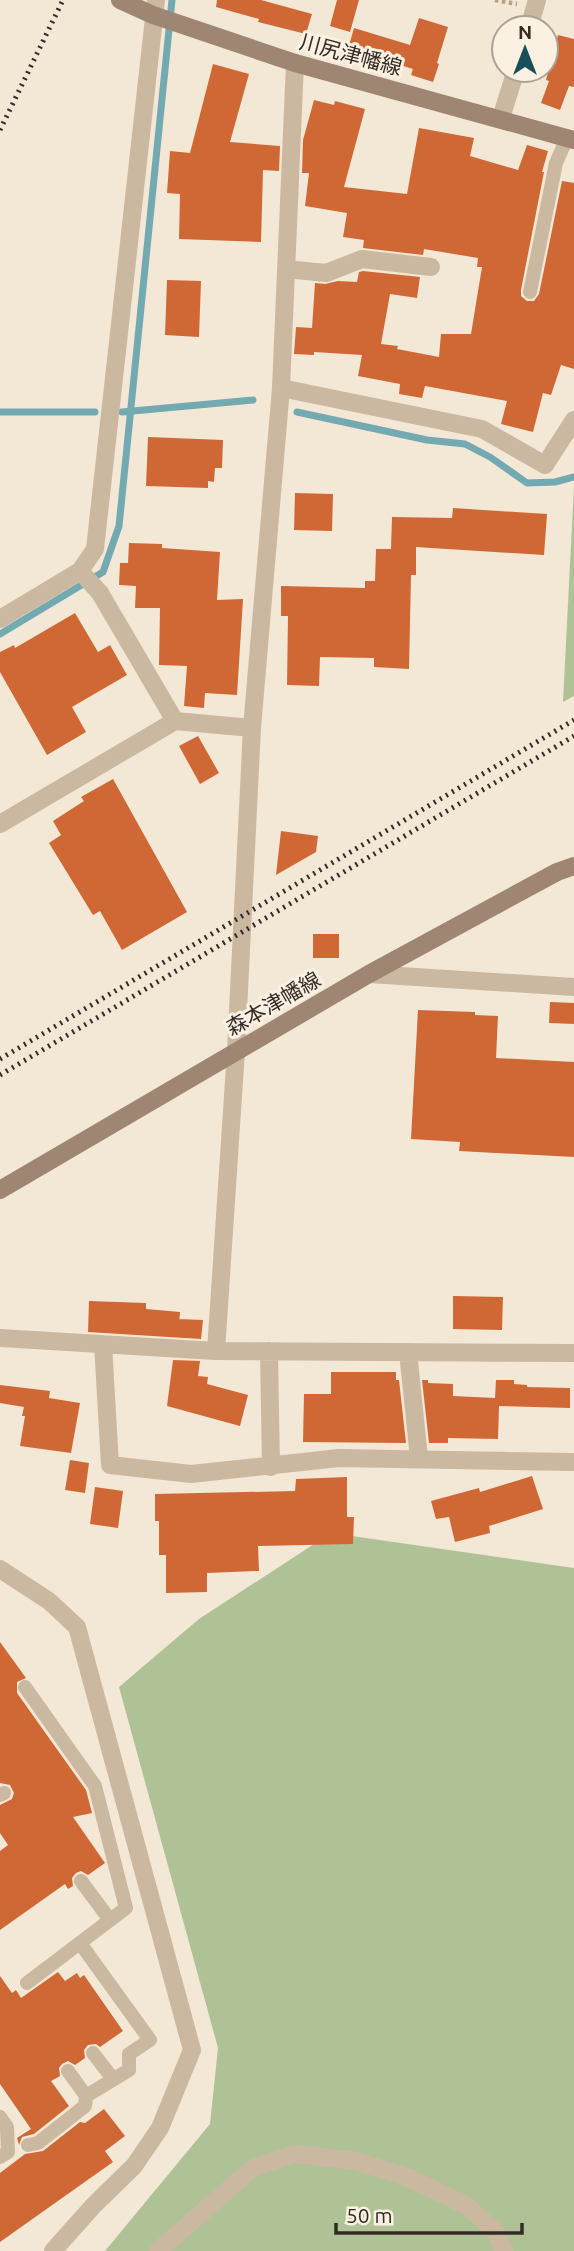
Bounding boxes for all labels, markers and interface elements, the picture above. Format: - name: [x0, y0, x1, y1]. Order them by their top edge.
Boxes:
- north arrow: [490, 14, 560, 84]
- text: N: [518, 21, 532, 43]
- street label: 川尻津幡線: [297, 29, 405, 79]
- street label: 森本津幡線: [222, 966, 324, 1040]
- scale bar: [336, 2192, 522, 2236]
- text: 50 m: [346, 2203, 393, 2227]

